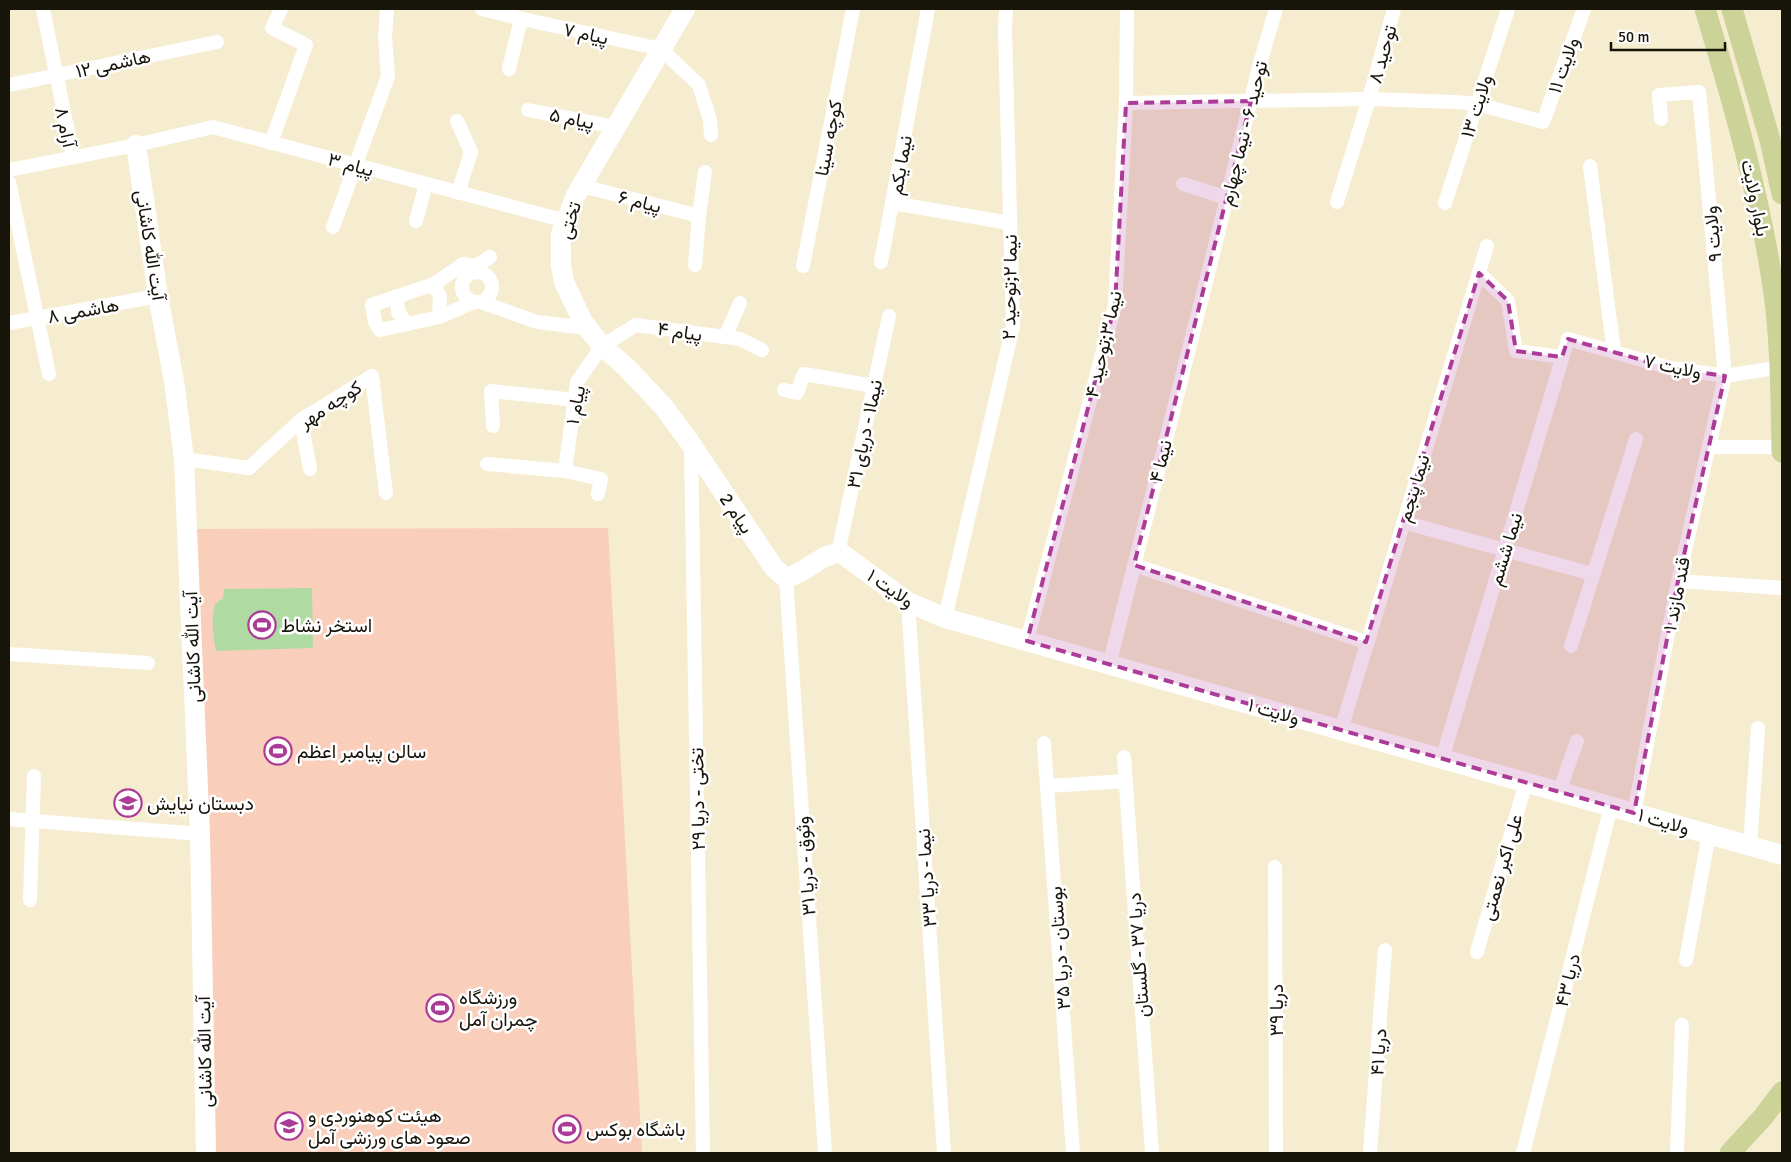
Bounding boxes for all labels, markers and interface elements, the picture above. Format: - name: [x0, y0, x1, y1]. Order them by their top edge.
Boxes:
- street label: پیام ۷: [561, 18, 610, 51]
- scale bar: [1611, 20, 1725, 52]
- street label: توحید ۸: [1363, 22, 1403, 86]
- text: 50 m: [1618, 28, 1649, 46]
- street label: ولایت ۱۱: [1543, 34, 1585, 97]
- street label: هاشمی ۱۲: [73, 44, 153, 84]
- street label: توحید ۶ - نیما چهارم: [1214, 58, 1275, 208]
- street label: ولایت ۱۳: [1455, 72, 1498, 141]
- street label: کوچه سینا: [810, 98, 849, 178]
- street label: پیام ۵: [547, 103, 596, 136]
- street label: آرام ۸: [49, 105, 81, 151]
- street label: نیما یکم: [884, 134, 918, 197]
- street label: پيام ۳: [325, 147, 376, 184]
- street label: بلوار ولایت: [1735, 158, 1775, 239]
- street label: پیام ۶: [616, 185, 664, 220]
- street label: آیت الله کاشانی: [129, 188, 171, 304]
- street label: تختی: [553, 198, 587, 242]
- street label: ولایت ۹: [1699, 205, 1727, 263]
- street label: نیما ۲;توحید ۲: [997, 234, 1023, 340]
- street label: نیما ۳;توحید ۴: [1080, 288, 1128, 400]
- street label: هاشمی ۸: [46, 293, 121, 329]
- street label: پیام ۴: [656, 317, 704, 348]
- street label: ولایت ۷: [1642, 349, 1704, 385]
- street label: کوچه مهر: [294, 376, 367, 436]
- street label: نیما۱ - دریای ۳۱: [842, 378, 888, 491]
- street label: پیام ۱: [561, 384, 592, 427]
- street label: نیما ۴: [1144, 437, 1178, 485]
- street label: نیما پنجم: [1392, 451, 1437, 525]
- street label: پیام 2: [713, 489, 758, 539]
- street label: نیما ششم: [1483, 510, 1528, 589]
- street label: قند مازند ۱: [1658, 555, 1696, 633]
- street label: ولایت ۱: [862, 564, 919, 614]
- street label: آیت الله کاشانی: [179, 589, 207, 703]
- sports icon: استخر نشاط: [247, 610, 277, 640]
- place label: استخر نشاط: [281, 614, 372, 638]
- street label: ولایت ۱: [1245, 693, 1302, 731]
- sports icon: سالن پیامبر اعظم: [263, 736, 293, 766]
- place label: سالن پیامبر اعظم: [297, 740, 426, 765]
- street label: تختی - دریا ۲۹: [685, 747, 711, 851]
- school or university icon: دبستان نیایش: [113, 788, 143, 818]
- place label: دبستان نیایش: [147, 792, 254, 816]
- street label: ولایت ۱: [1635, 803, 1692, 841]
- street label: علی اکبر نعمتی: [1475, 811, 1529, 923]
- street label: وثوق - دریا ۳۱: [791, 815, 821, 916]
- street label: نیما - دریا ۳۳: [912, 828, 942, 928]
- street label: بوستان - دریا ۳۵: [1044, 885, 1076, 1010]
- street label: دریا ۳۷ - گلستان: [1123, 892, 1155, 1018]
- street label: دریا ۴۳: [1550, 951, 1586, 1009]
- street label: دریا ۳۹: [1265, 984, 1289, 1036]
- place label: ورزشگاه چمران آمل: [459, 986, 537, 1033]
- sports icon: ورزشگاه چمران آمل: [425, 993, 455, 1023]
- street label: آیت الله کاشانی: [192, 995, 218, 1108]
- street label: دریا ۴۱: [1365, 1028, 1393, 1076]
- place label: هیئت کوهنوردی و صعود های ورزشی آمل: [308, 1104, 471, 1150]
- school or university icon: هیئت کوهنوردی و صعود های ورزشی آمل: [274, 1111, 304, 1141]
- sports icon: باشگاه‌ بوکس: [552, 1114, 582, 1144]
- place label: باشگاه‌ بوکس: [586, 1118, 685, 1142]

